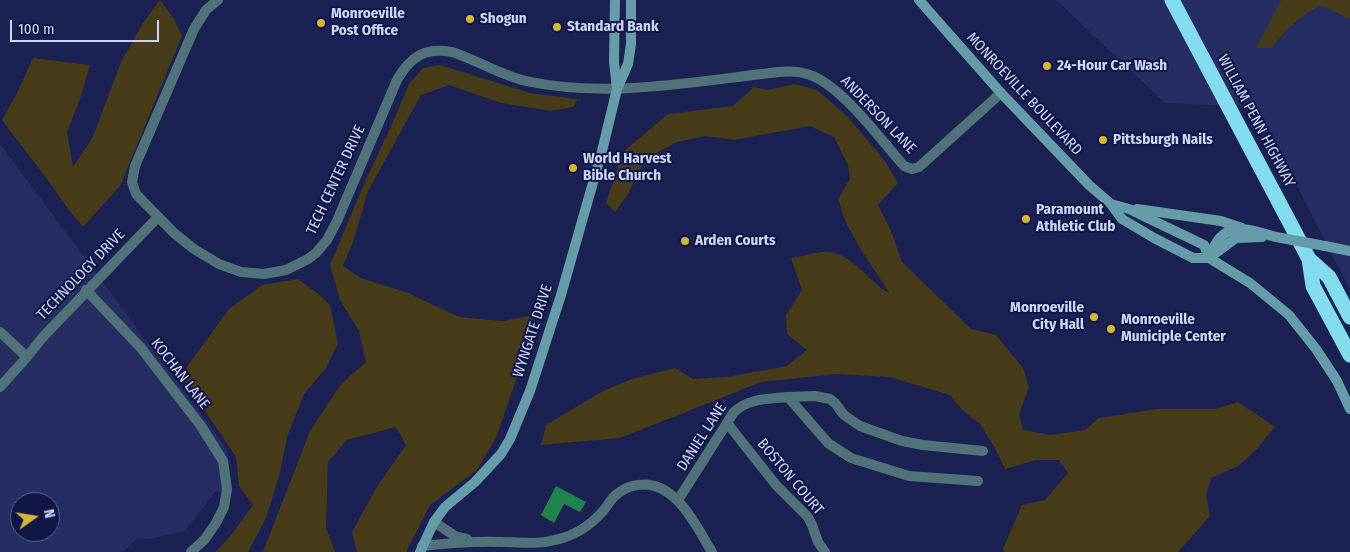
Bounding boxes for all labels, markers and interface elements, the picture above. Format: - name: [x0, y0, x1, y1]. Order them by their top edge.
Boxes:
- place label: Monroeville Post Office: [331, 5, 405, 40]
- scale bar: [12, 10, 161, 42]
- place label: Shogun: [480, 10, 527, 28]
- marker: Shogun: [464, 13, 476, 25]
- marker: Monroeville Post Office: [315, 17, 327, 29]
- place label: Standard Bank: [567, 18, 659, 36]
- text: 100 m: [18, 20, 55, 38]
- marker: Standard Bank: [551, 21, 563, 33]
- street label: MONROEVILLE BOULEVARD: [962, 29, 1086, 159]
- street label: WILLIAM PENN HIGHWAY: [1213, 52, 1299, 190]
- place label: 24-Hour Car Wash: [1057, 57, 1167, 75]
- marker: 24-Hour Car Wash: [1041, 60, 1053, 72]
- street label: ANDERSON LANE: [836, 72, 920, 158]
- street label: TECH CENTER DRIVE: [303, 122, 369, 238]
- place label: Pittsburgh Nails: [1113, 131, 1213, 149]
- marker: Pittsburgh Nails: [1097, 134, 1109, 146]
- place label: World Harvest Bible Church: [583, 150, 672, 185]
- marker: World Harvest Bible Church: [567, 162, 579, 174]
- place label: Paramount Athletic Club: [1036, 201, 1115, 236]
- marker: Paramount Athletic Club: [1020, 213, 1032, 225]
- street label: TECHNOLOGY DRIVE: [33, 226, 129, 324]
- place label: Arden Courts: [695, 232, 776, 250]
- marker: Arden Courts: [679, 235, 691, 247]
- street label: WYNGATE DRIVE: [510, 282, 556, 380]
- place label: Monroeville City Hall: [1010, 299, 1084, 334]
- marker: Monroeville City Hall: [1088, 311, 1100, 323]
- place label: Monroeville Municiple Center: [1121, 311, 1226, 346]
- marker: Monroeville Municiple Center: [1105, 323, 1117, 335]
- street label: KOCHAN LANE: [147, 335, 213, 413]
- street label: DANIEL LANE: [673, 400, 731, 474]
- street label: BOSTON COURT: [753, 435, 827, 519]
- north arrow: [10, 492, 60, 542]
- text: N: [40, 508, 58, 520]

